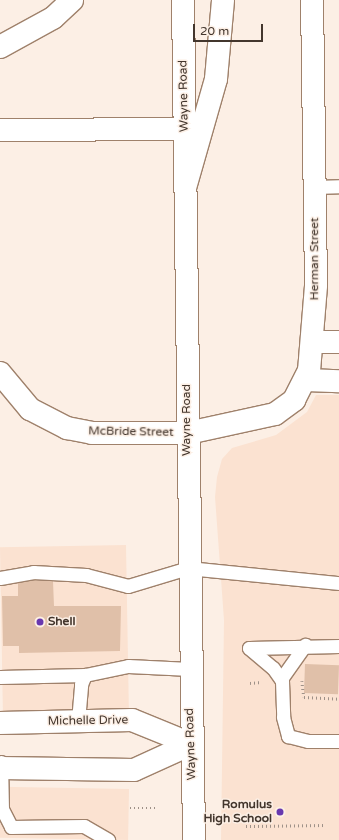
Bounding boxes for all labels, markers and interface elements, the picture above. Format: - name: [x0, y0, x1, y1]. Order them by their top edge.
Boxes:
- scale bar: [195, 16, 265, 42]
- text: 20 m: [200, 24, 229, 38]
- street label: Wayne Road: [176, 60, 192, 132]
- street label: Herman Street: [308, 218, 322, 300]
- street label: Wayne Road: [180, 384, 194, 456]
- street label: McBride Street: [88, 424, 174, 440]
- place label: Shell: [48, 615, 75, 629]
- marker: Shell: [35, 617, 45, 627]
- street label: Wayne Road: [183, 708, 199, 780]
- street label: Michelle Drive: [48, 713, 128, 729]
- place label: Romulus High School: [203, 798, 272, 826]
- marker: Romulus High School: [275, 807, 285, 817]

